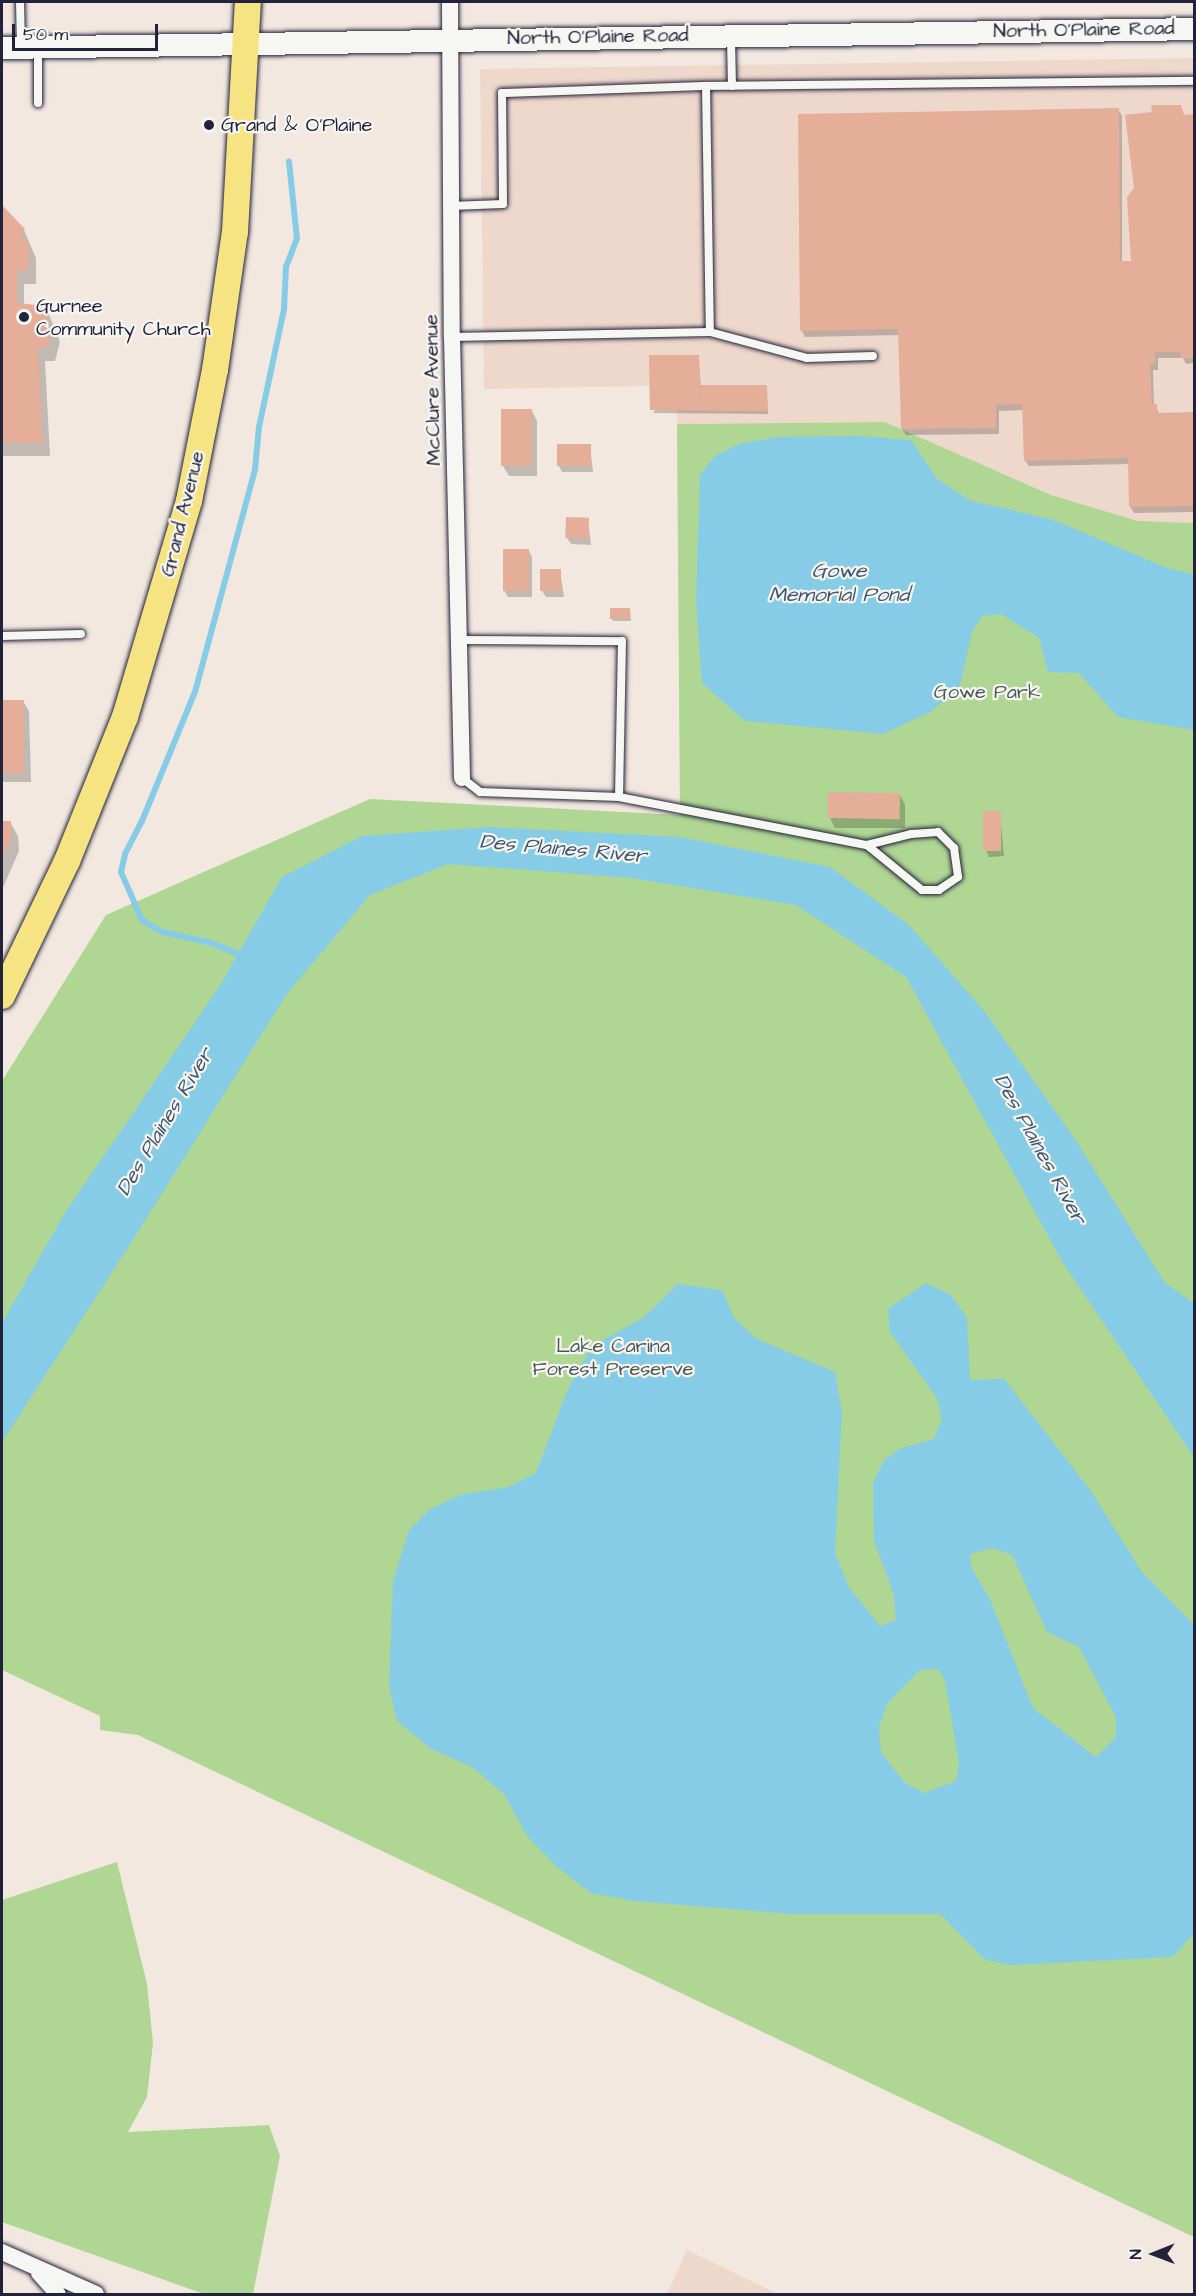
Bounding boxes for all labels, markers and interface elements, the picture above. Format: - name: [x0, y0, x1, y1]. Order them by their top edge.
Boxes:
- scale bar: [15, 12, 160, 50]
- street label: North O'Plaine Road: [993, 16, 1175, 44]
- text: 50 m: [23, 22, 68, 47]
- street label: North O'Plaine Road: [507, 23, 689, 51]
- place label: Grand & O'Plaine: [221, 113, 372, 137]
- marker: Grand & O'Plaine: [202, 118, 216, 132]
- place label: Gurnee Community Church: [36, 294, 211, 341]
- marker: Gurnee Community Church: [17, 310, 31, 324]
- street label: McClure Avenue: [420, 314, 446, 466]
- street label: Grand Avenue: [156, 449, 210, 579]
- water label: Gowe Memorial Pond: [769, 558, 909, 608]
- park label: Gowe Park: [934, 680, 1040, 704]
- water label: Des Plaines River: [479, 829, 647, 869]
- water label: Des Plaines River: [111, 1044, 219, 1200]
- water label: Des Plaines River: [988, 1070, 1092, 1228]
- park label: Lake Carina Forest Preserve: [533, 1334, 693, 1381]
- north arrow: [1124, 2224, 1184, 2284]
- text: N: [1125, 2249, 1147, 2260]

